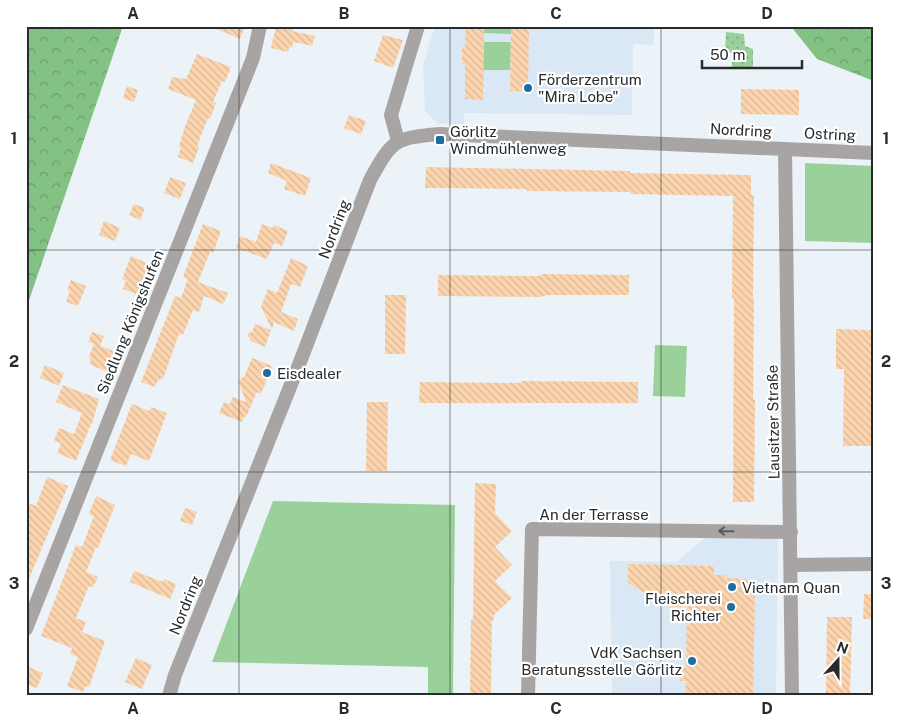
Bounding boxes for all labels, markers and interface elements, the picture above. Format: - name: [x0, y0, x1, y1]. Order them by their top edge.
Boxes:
- text: A: [127, 4, 139, 23]
- text: B: [339, 4, 350, 23]
- text: C: [550, 4, 562, 23]
- text: D: [761, 4, 773, 23]
- scale bar: [702, 38, 802, 70]
- text: 50 m: [710, 46, 745, 63]
- place label: Förderzentrum "Mira Lobe": [538, 71, 642, 105]
- marker: Förderzentrum "Mira Lobe": [522, 82, 534, 94]
- street label: Nordring: [710, 120, 772, 140]
- place label: Görlitz Windmühlenweg: [450, 123, 567, 157]
- street label: Ostring: [804, 124, 856, 144]
- text: 1: [11, 129, 17, 148]
- text: 1: [883, 129, 889, 148]
- marker: Görlitz Windmühlenweg: [434, 134, 446, 146]
- street label: Nordring: [315, 197, 353, 261]
- street label: Siedlung Königshufen: [93, 248, 167, 396]
- text: 2: [9, 352, 19, 371]
- text: 2: [881, 352, 891, 371]
- place label: Eisdealer: [277, 365, 342, 382]
- street label: Lausitzer Straße: [764, 365, 782, 479]
- marker: Eisdealer: [261, 367, 273, 379]
- street label: An der Terrasse: [539, 506, 649, 523]
- one-way arrow: [718, 526, 734, 536]
- street label: Nordring: [165, 573, 205, 637]
- text: 3: [9, 574, 19, 593]
- text: 3: [881, 574, 891, 593]
- place label: Vietnam Quan: [742, 579, 840, 596]
- marker: Vietnam Quan: [726, 581, 738, 593]
- place label: Fleischerei Richter: [645, 590, 721, 624]
- marker: Fleischerei Richter: [725, 601, 737, 613]
- north arrow: [812, 634, 862, 684]
- text: N: [835, 638, 851, 657]
- place label: VdK Sachsen Beratungsstelle Görlitz: [521, 644, 682, 678]
- marker: VdK Sachsen Beratungsstelle Görlitz: [686, 655, 698, 667]
- text: A: [127, 699, 139, 718]
- text: B: [339, 699, 350, 718]
- text: C: [550, 699, 562, 718]
- text: D: [761, 699, 773, 718]

